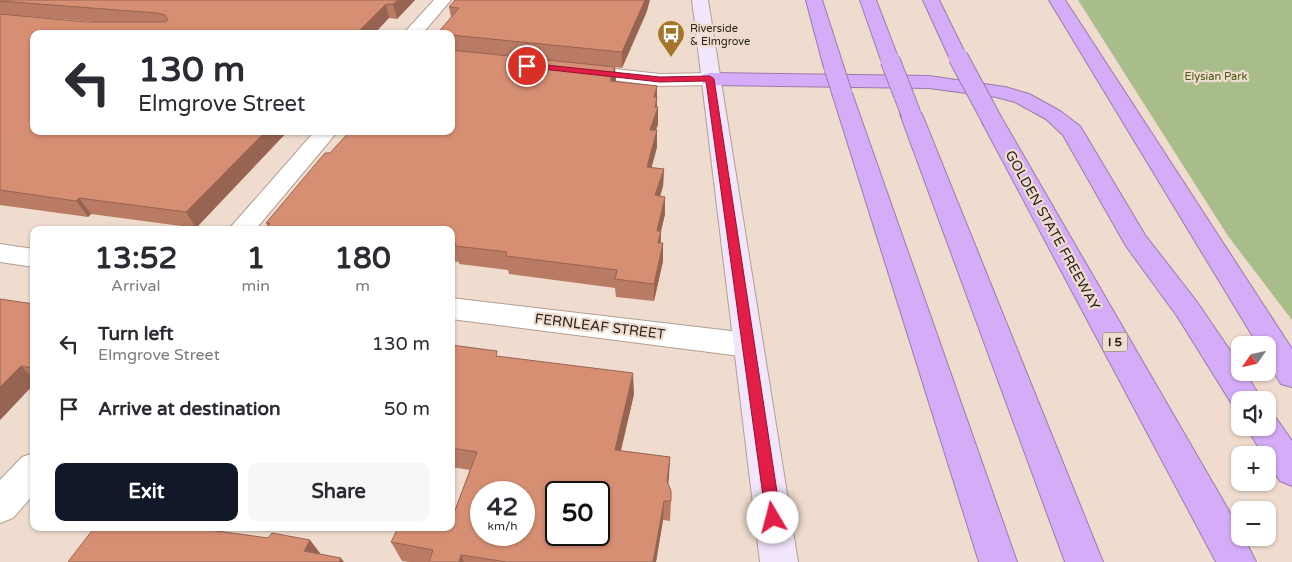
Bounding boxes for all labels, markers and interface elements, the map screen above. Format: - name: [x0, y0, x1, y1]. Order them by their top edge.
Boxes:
- bus stop icon: Riverside & Elmgrove: [656, 19, 686, 58]
- place label: Riverside & Elmgrove: [690, 22, 750, 48]
- pin: [506, 45, 548, 87]
- text: 130 m: [138, 49, 245, 91]
- icon: left: [55, 50, 120, 115]
- icon: arrive: [513, 52, 541, 80]
- park label: Elysian Park: [1185, 70, 1247, 83]
- text: Elmgrove Street: [138, 91, 305, 117]
- street label: GOLDEN STATE FREEWAY: [1002, 147, 1104, 313]
- text: 13:52: [94, 240, 177, 277]
- text: 1: [246, 240, 265, 277]
- text: 180: [334, 240, 391, 277]
- text: Arrival: [111, 276, 161, 296]
- text: min: [242, 276, 270, 296]
- text: m: [355, 276, 370, 296]
- street label: FERNLEAF STREET: [534, 310, 667, 343]
- text: Turn left: [98, 323, 174, 345]
- icon: left: [55, 330, 83, 358]
- road number: I 5: [1102, 332, 1128, 352]
- text: 130 m: [372, 333, 430, 355]
- north arrow: [1231, 336, 1276, 381]
- map controls: [1231, 336, 1276, 546]
- text: Elmgrove Street: [98, 345, 220, 365]
- button: sound: [1231, 391, 1276, 436]
- icon: arrive: [55, 395, 83, 423]
- text: Arrive at destination: [98, 398, 281, 420]
- text: 50 m: [384, 398, 430, 420]
- button: +: [1231, 446, 1276, 491]
- button: Exit: [55, 463, 238, 521]
- button: Share: [248, 463, 430, 521]
- speed limit sign: 50: [545, 481, 610, 546]
- position arrow: [746, 491, 798, 543]
- text: 42: [487, 492, 518, 522]
- button: −: [1231, 501, 1276, 546]
- text: km/h: [487, 519, 518, 533]

